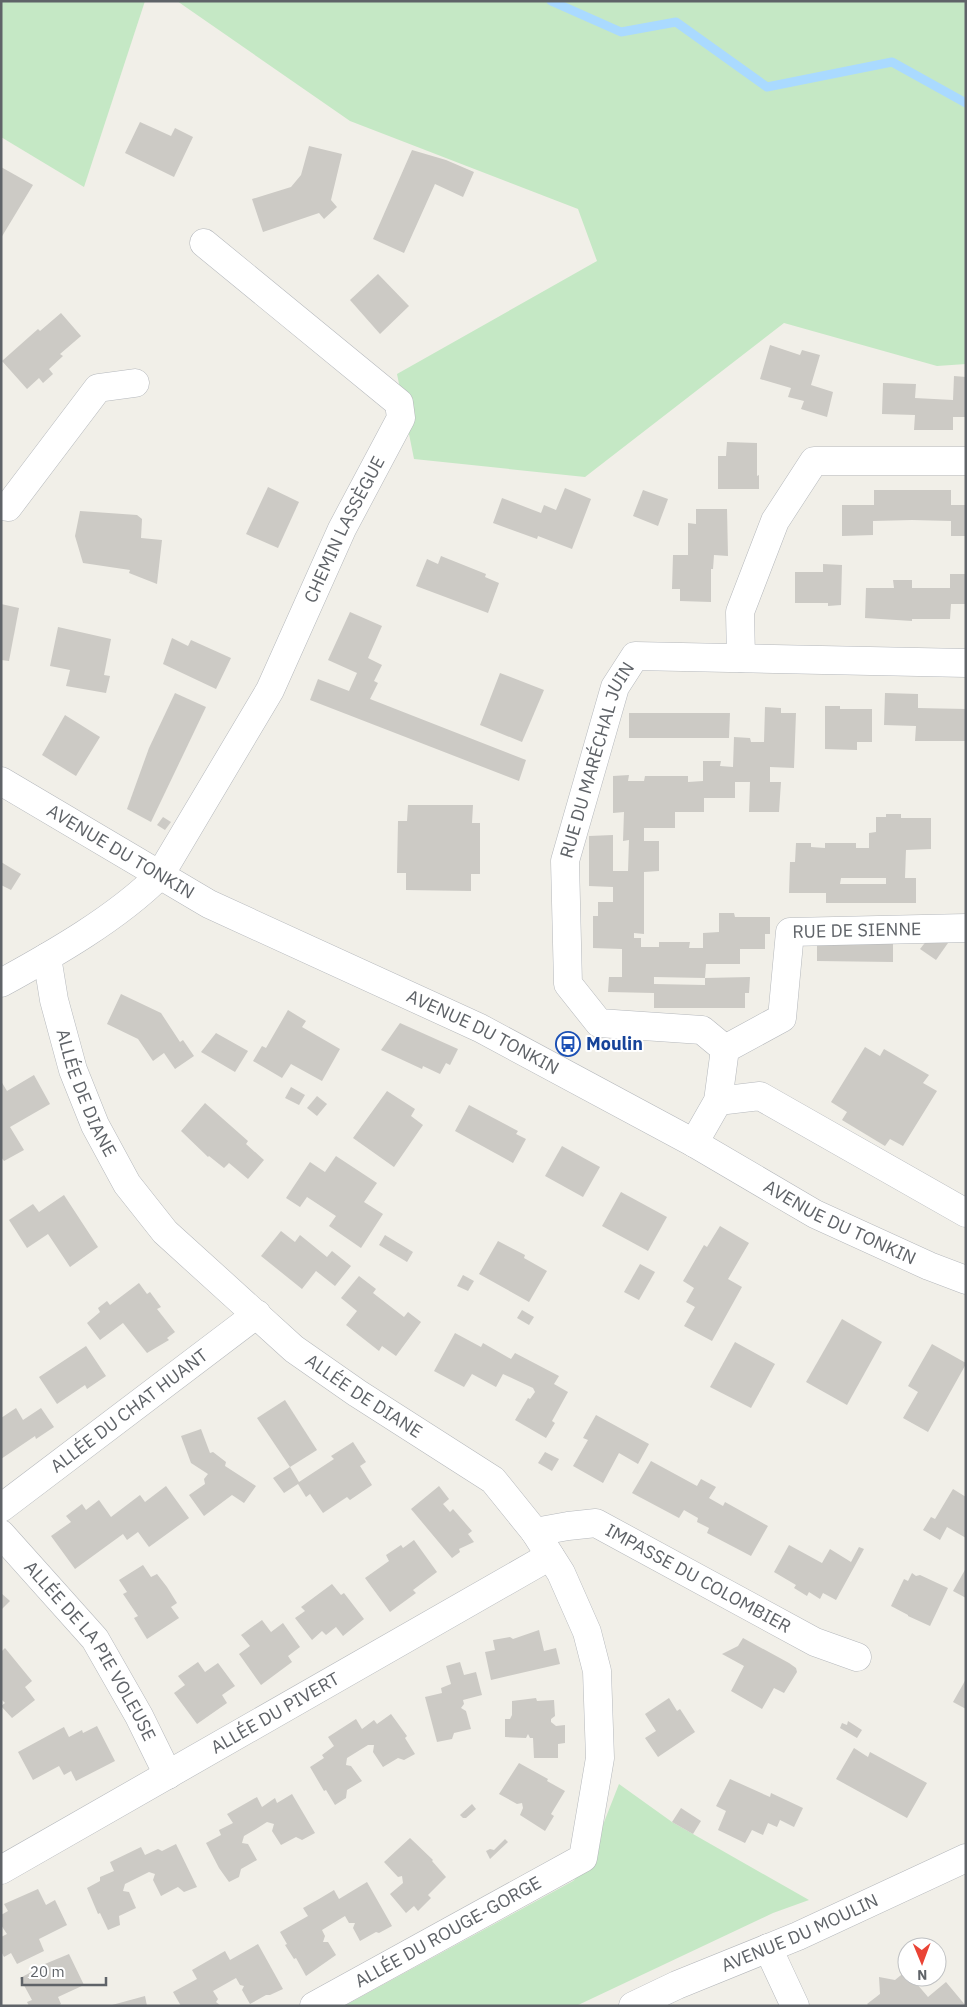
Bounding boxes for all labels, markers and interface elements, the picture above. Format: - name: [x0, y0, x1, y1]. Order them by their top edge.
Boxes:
- street label: CHEMIN LASSÈGUE: [298, 452, 390, 606]
- street label: RUE DU MARÉCHAL JUIN: [554, 657, 639, 861]
- street label: AVENUE DU TONKIN: [43, 799, 199, 904]
- street label: RUE DE SIENNE: [792, 917, 922, 943]
- street label: AVENUE DU TONKIN: [403, 984, 563, 1079]
- street label: ALLÉE DE DIANE: [51, 1026, 122, 1161]
- bus stop icon: Moulin: [555, 1031, 581, 1057]
- place label: Moulin: [586, 1032, 643, 1055]
- street label: AVENUE DU TONKIN: [760, 1175, 920, 1270]
- street label: ALLÉE DU CHAT HUANT: [46, 1343, 212, 1477]
- street label: ALLÉE DE DIANE: [301, 1348, 427, 1443]
- street label: IMPASSE DU COLOMBIER: [602, 1518, 795, 1638]
- street label: ALLÉE DE LA PIE VOLEUSE: [20, 1556, 161, 1745]
- street label: ALLÉE DU PIVERT: [207, 1667, 343, 1759]
- street label: ALLÉE DU ROUGE-GORGE: [350, 1871, 545, 1992]
- street label: AVENUE DU MOULIN: [718, 1888, 882, 1977]
- north arrow: [897, 1937, 947, 1987]
- scale bar: [22, 1954, 106, 1986]
- text: 20 m: [30, 1962, 65, 1981]
- text: N: [917, 1966, 927, 1984]

